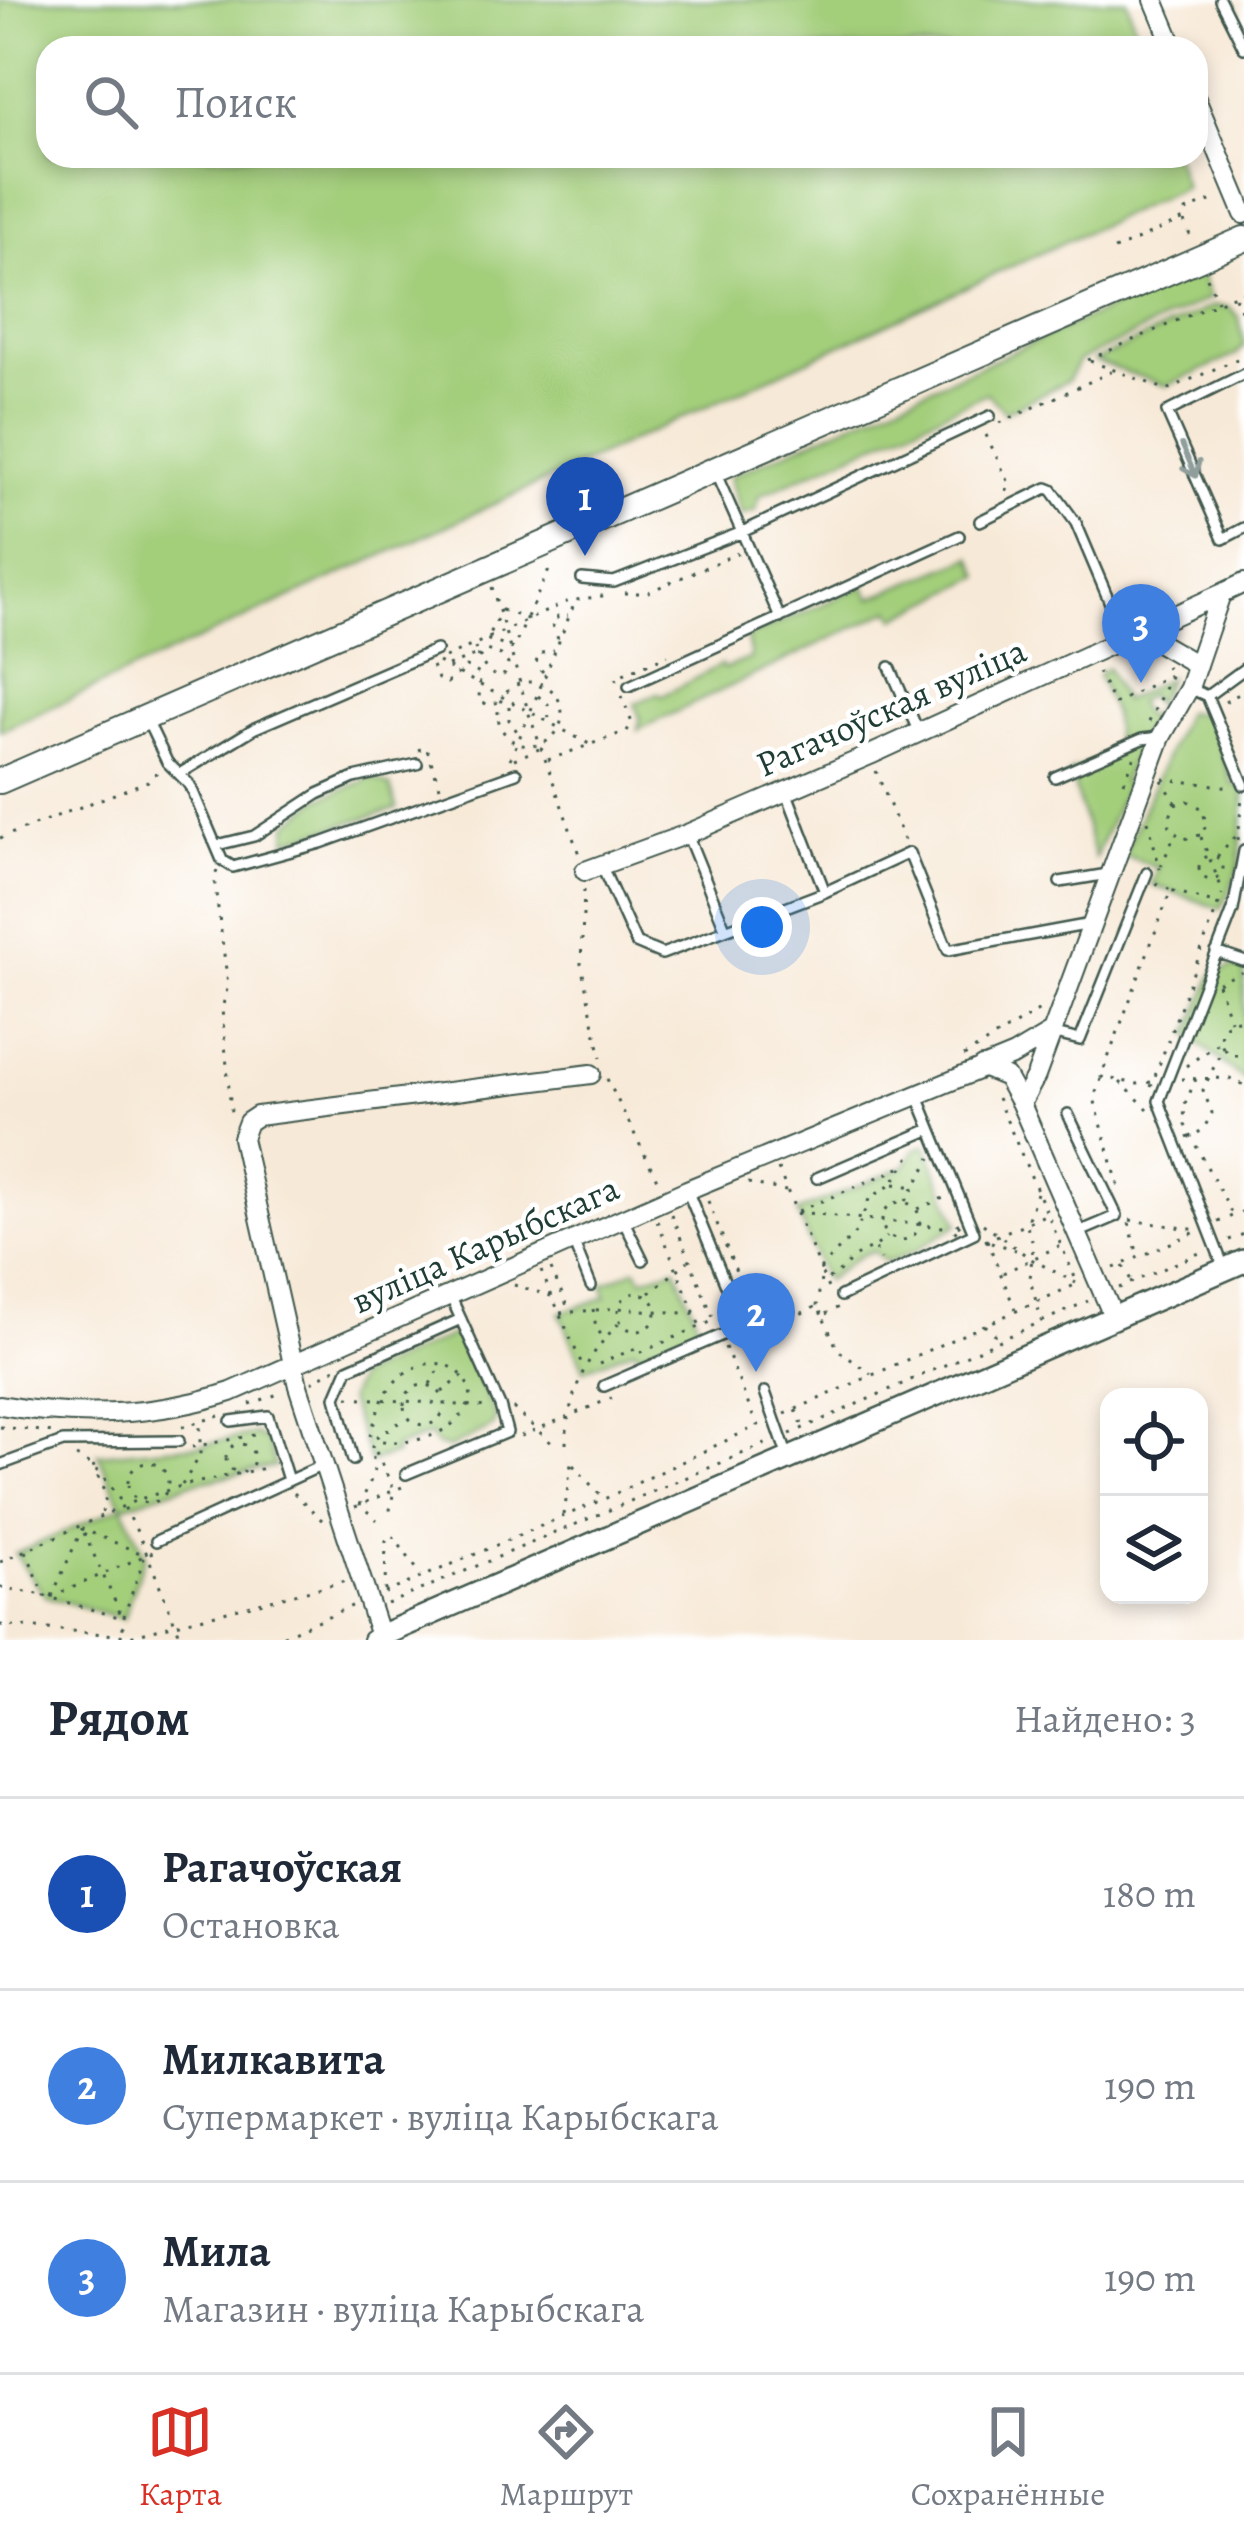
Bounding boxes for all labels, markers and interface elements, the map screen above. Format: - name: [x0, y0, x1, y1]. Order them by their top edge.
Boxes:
- search box: [36, 36, 1208, 168]
- icon: search: [78, 69, 144, 135]
- text: Поиск: [174, 71, 297, 133]
- one-way arrow: [1179, 442, 1201, 478]
- pin: 1: [546, 457, 624, 556]
- pin: 3: [1102, 584, 1180, 683]
- street label: Рагачоўская вуліца: [748, 625, 1034, 788]
- your location: [732, 897, 792, 957]
- street label: вуліца Карыбскага: [343, 1163, 627, 1325]
- pin: 2: [717, 1273, 795, 1372]
- map controls: [1100, 1388, 1208, 1604]
- button: locate: [1100, 1388, 1208, 1496]
- button: layers: [1100, 1496, 1208, 1604]
- text: Рядом: [48, 1683, 190, 1753]
- text: Найдено: 3: [1014, 1692, 1196, 1745]
- text: Рагачоўская: [162, 1836, 402, 1898]
- text: 1: [80, 1867, 94, 1920]
- text: 180 m: [1103, 1867, 1196, 1920]
- text: Остановка: [162, 1898, 340, 1951]
- text: Милкавита: [162, 2028, 385, 2090]
- text: 2: [78, 2059, 96, 2112]
- text: 190 m: [1104, 2059, 1196, 2112]
- text: Супермаркет · вуліца Карыбскага: [162, 2090, 719, 2143]
- text: Мила: [162, 2220, 271, 2282]
- text: 3: [79, 2251, 95, 2304]
- text: 190 m: [1104, 2251, 1196, 2304]
- text: Магазин · вуліца Карыбскага: [162, 2282, 644, 2335]
- tab: Карта: [139, 2399, 222, 2516]
- tab: Маршрут: [499, 2399, 633, 2516]
- tab: Сохранённые: [911, 2399, 1105, 2516]

